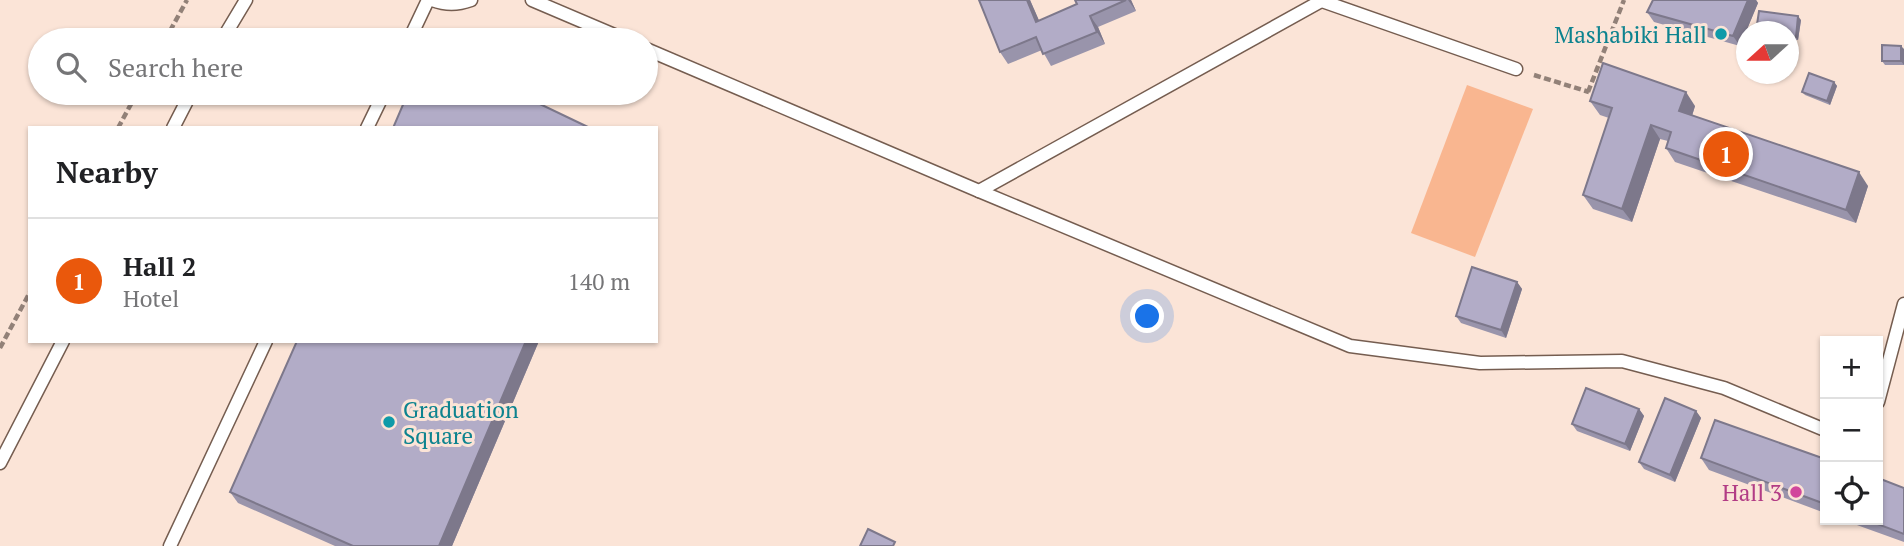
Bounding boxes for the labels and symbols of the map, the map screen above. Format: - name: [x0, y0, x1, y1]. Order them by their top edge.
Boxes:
- place label: Mashabiki Hall: [1554, 19, 1707, 50]
- north arrow: [1736, 21, 1799, 84]
- marker: Mashabiki Hall: [1713, 26, 1729, 42]
- pin: 1: [1703, 128, 1749, 180]
- your location: [1130, 299, 1164, 333]
- place label: Graduation Square: [403, 394, 519, 451]
- marker: Graduation Square: [381, 414, 397, 430]
- place label: Hall 3: [1722, 477, 1782, 508]
- marker: Hall 3: [1788, 484, 1804, 500]

